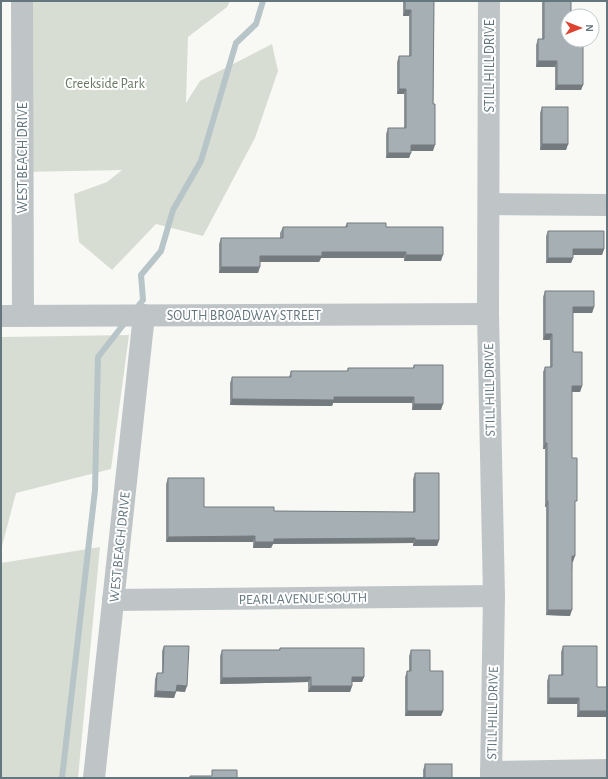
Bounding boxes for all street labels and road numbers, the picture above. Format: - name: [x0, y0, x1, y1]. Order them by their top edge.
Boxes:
- street label: STILL HILL DRIVE: [483, 19, 497, 113]
- street label: WEST BEACH DRIVE: [16, 102, 30, 214]
- street label: SOUTH BROADWAY STREET: [167, 309, 321, 323]
- street label: STILL HILL DRIVE: [482, 343, 498, 437]
- street label: WEST BEACH DRIVE: [107, 491, 133, 603]
- street label: PEARL AVENUE SOUTH: [239, 591, 367, 607]
- street label: STILL HILL DRIVE: [485, 666, 501, 760]

